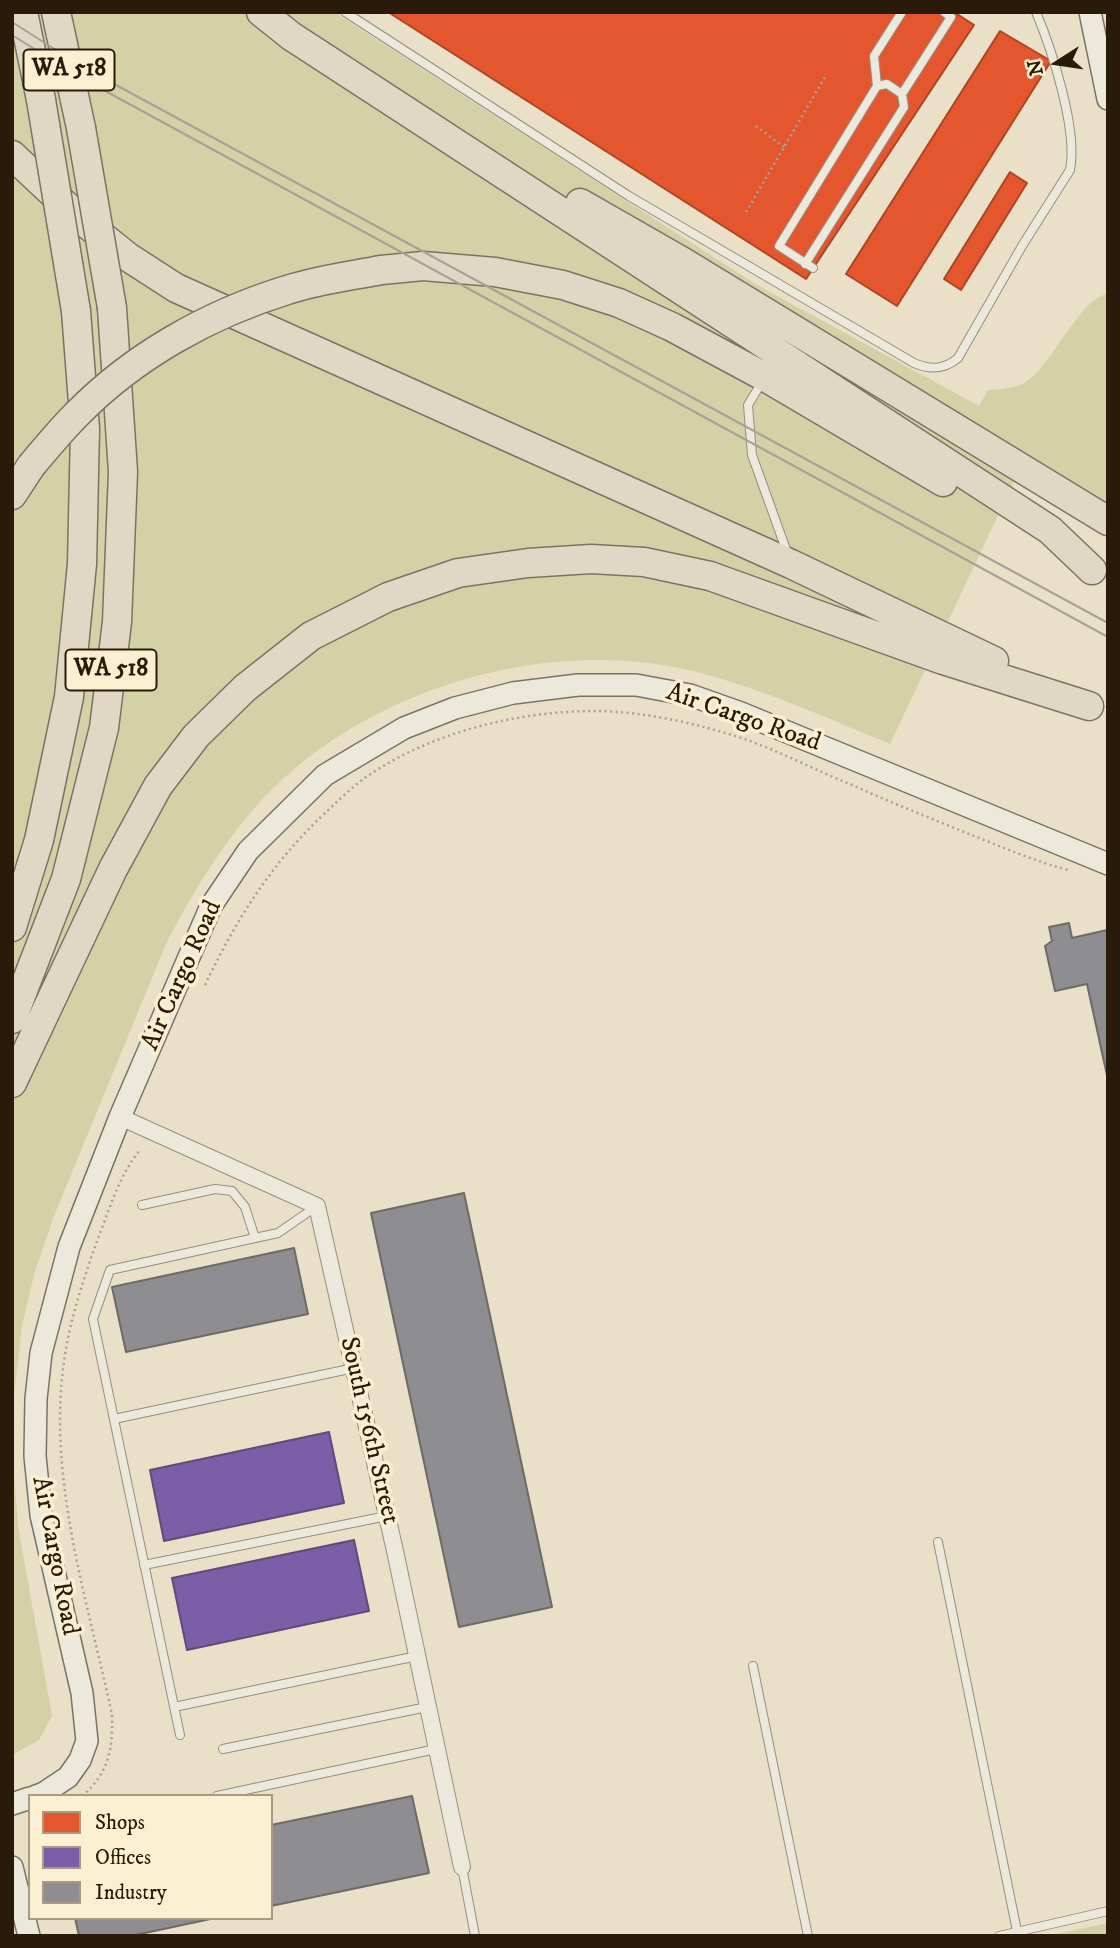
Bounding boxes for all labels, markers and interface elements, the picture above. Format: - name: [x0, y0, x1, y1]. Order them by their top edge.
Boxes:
- north arrow: [1022, 28, 1092, 98]
- road number: WA 518: [24, 50, 114, 90]
- text: N: [1023, 57, 1049, 78]
- road number: WA 518: [66, 650, 156, 690]
- street label: Air Cargo Road: [662, 678, 824, 760]
- street label: Air Cargo Road: [136, 896, 230, 1056]
- street label: South 156th Street: [331, 1334, 405, 1528]
- street label: Air Cargo Road: [23, 1474, 85, 1638]
- legend: [28, 1794, 273, 1920]
- text: Shops: [95, 1810, 145, 1836]
- text: Offices: [95, 1845, 151, 1871]
- text: Industry: [95, 1880, 167, 1906]

